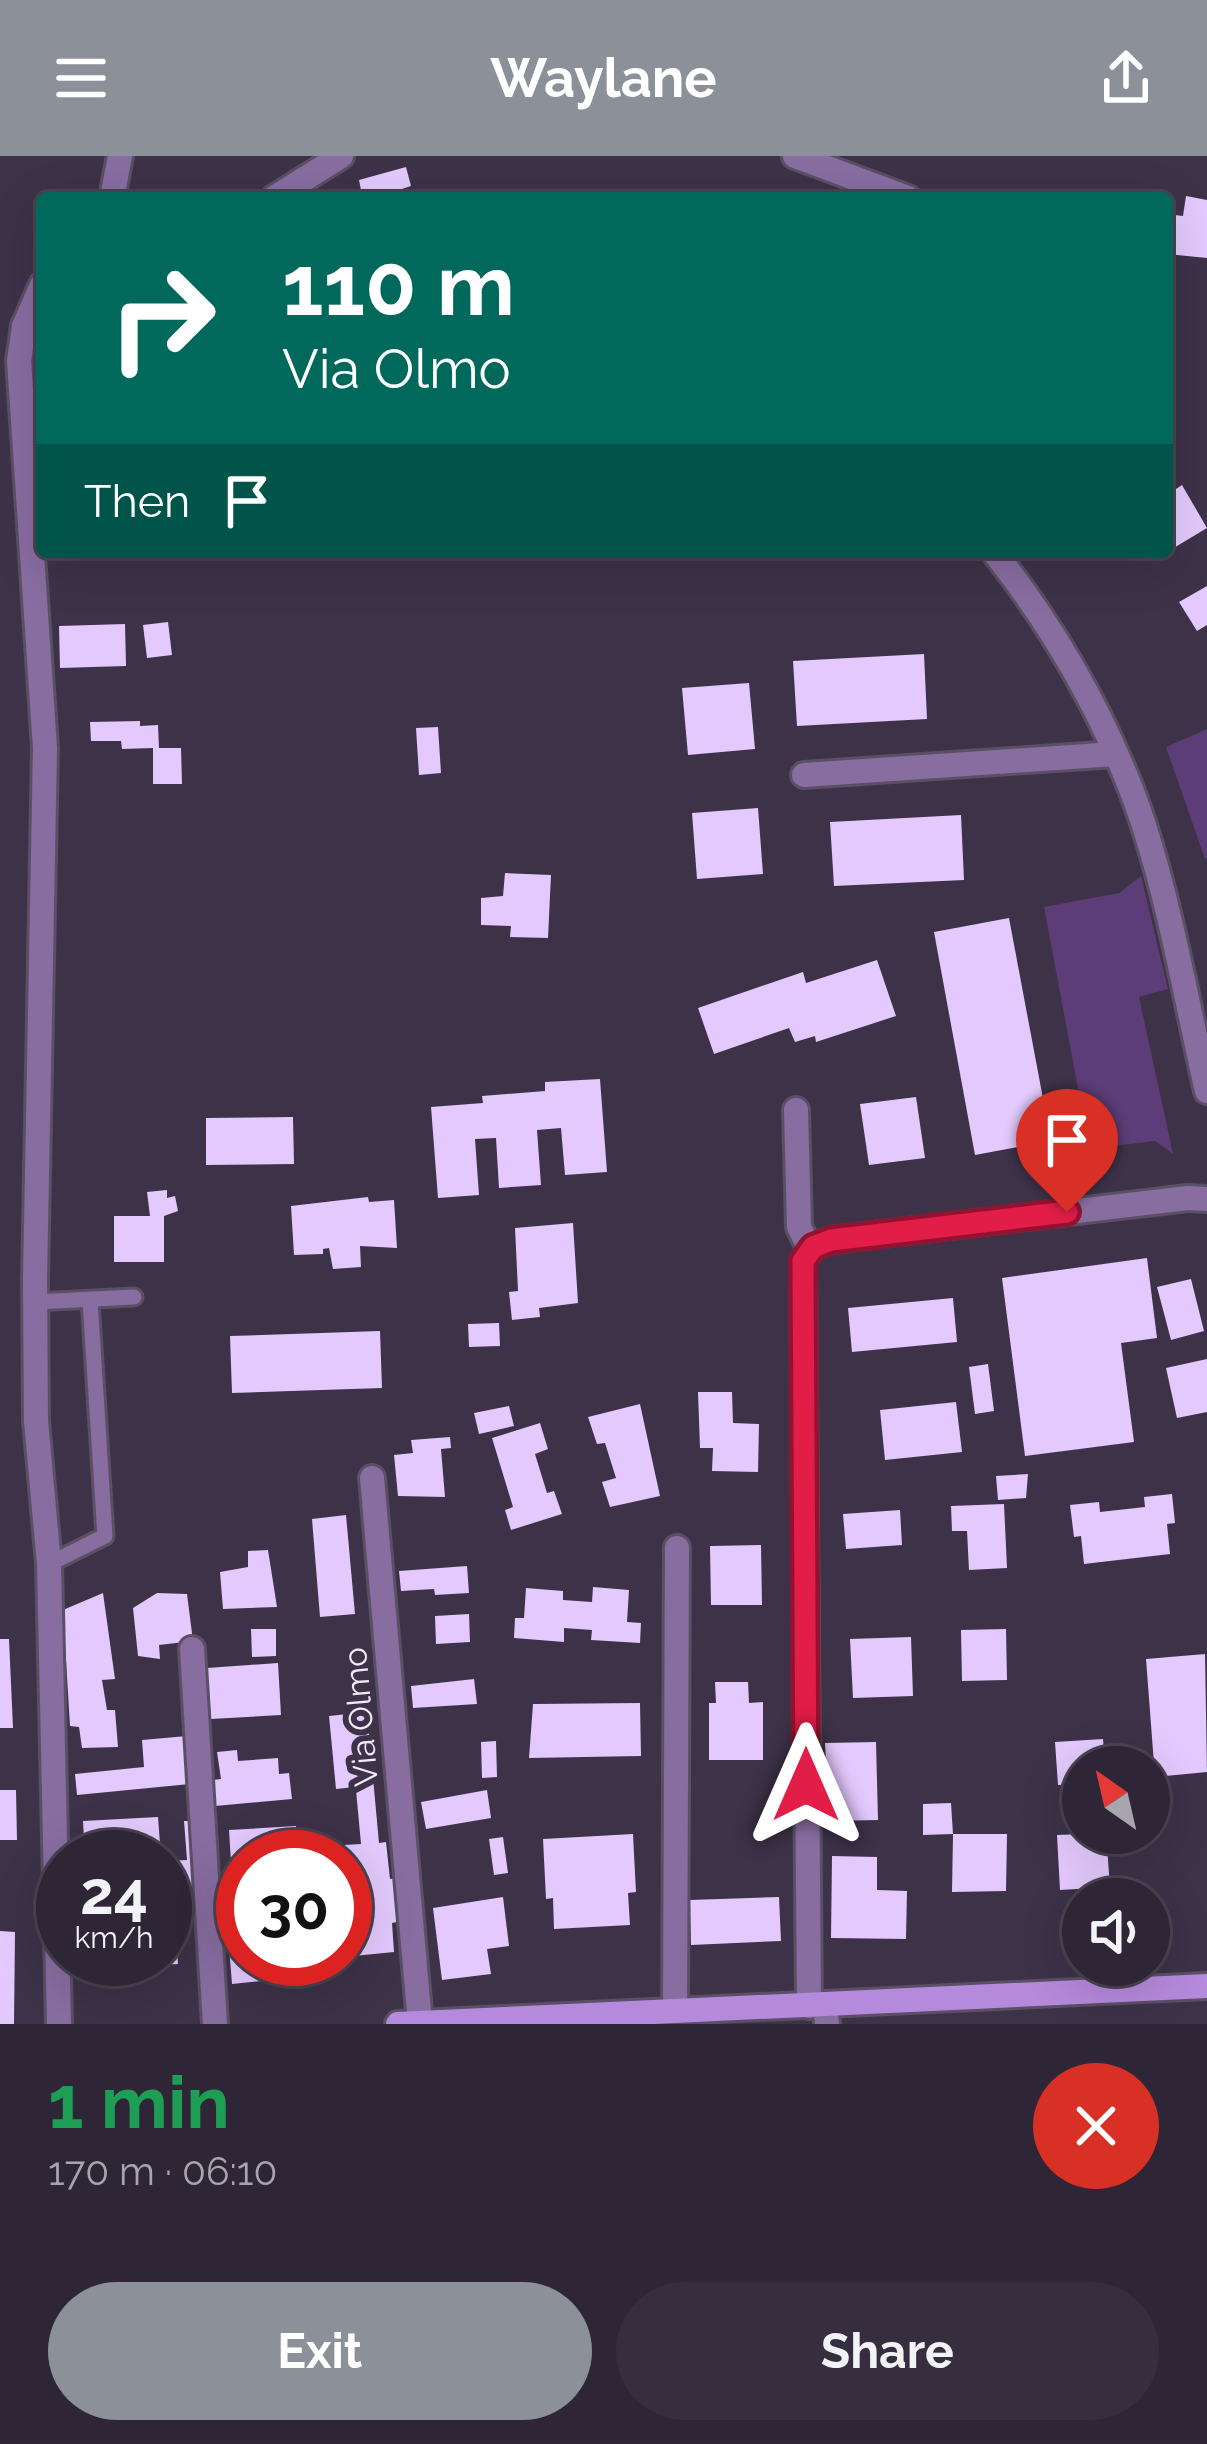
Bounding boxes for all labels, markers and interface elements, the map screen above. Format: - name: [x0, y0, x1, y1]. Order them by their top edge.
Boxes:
- icon: menu: [48, 45, 114, 111]
- icon: share: [1093, 45, 1159, 111]
- text: Waylane: [490, 46, 717, 110]
- text: 110 m: [282, 236, 515, 335]
- icon: right: [84, 240, 240, 396]
- text: Via Olmo: [282, 337, 511, 401]
- icon: arrive: [214, 468, 280, 534]
- text: Then: [84, 475, 190, 528]
- pin: [1016, 1089, 1118, 1212]
- icon: arrive: [1034, 1107, 1100, 1173]
- street label: Via Olmo: [335, 1646, 386, 1788]
- position arrow: [743, 1722, 869, 1848]
- north arrow: [1062, 1746, 1170, 1854]
- map controls: [1062, 1746, 1170, 1986]
- speed limit sign: 30: [216, 1830, 372, 1986]
- text: 24: [80, 1858, 148, 1928]
- button: sound: [1062, 1878, 1170, 1986]
- text: km/h: [74, 1920, 154, 1955]
- text: 1 min: [48, 2060, 230, 2145]
- button: close: [1033, 2063, 1159, 2189]
- text: 170 m · 06:10: [48, 2148, 277, 2194]
- button: Exit: [48, 2282, 592, 2420]
- button: Share: [616, 2282, 1159, 2420]

